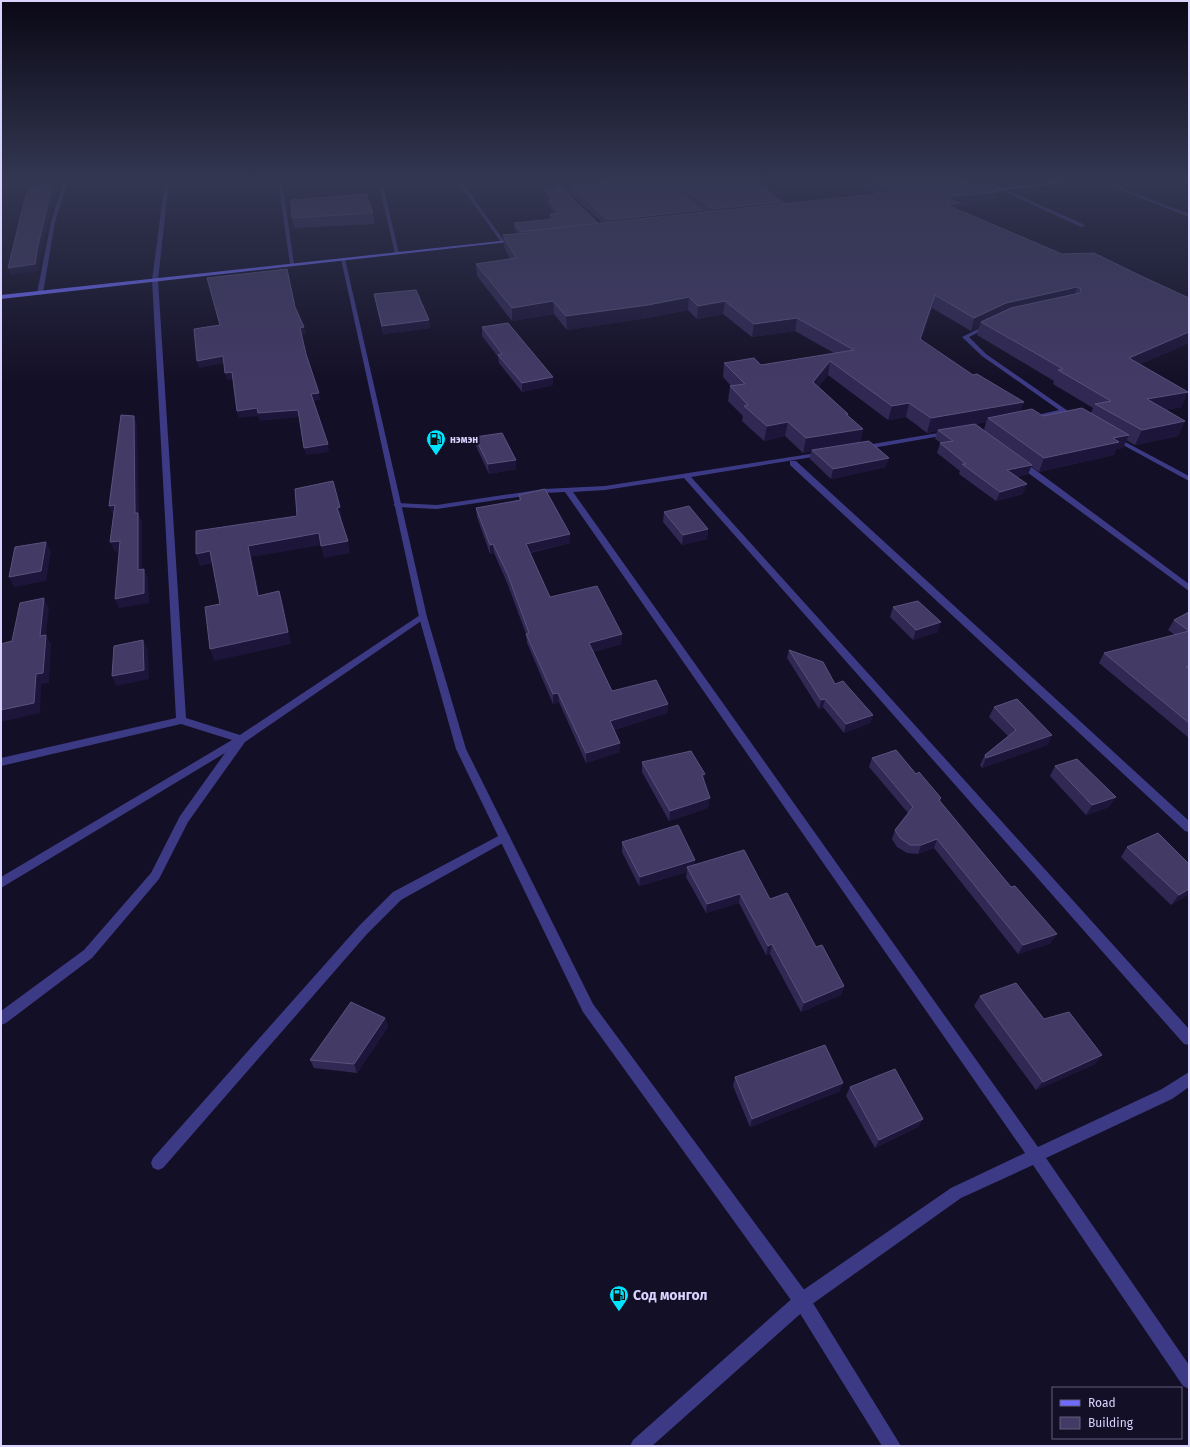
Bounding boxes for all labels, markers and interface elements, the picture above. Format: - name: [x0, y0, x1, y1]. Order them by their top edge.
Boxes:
- fuel station icon: нэмэн: [425, 428, 447, 456]
- place label: нэмэн: [450, 434, 478, 446]
- fuel station icon: Сод монгол: [608, 1284, 630, 1312]
- place label: Сод монгол: [633, 1287, 707, 1304]
- legend: [1052, 1387, 1182, 1439]
- text: Road: [1088, 1396, 1116, 1410]
- text: Building: [1088, 1416, 1134, 1430]

